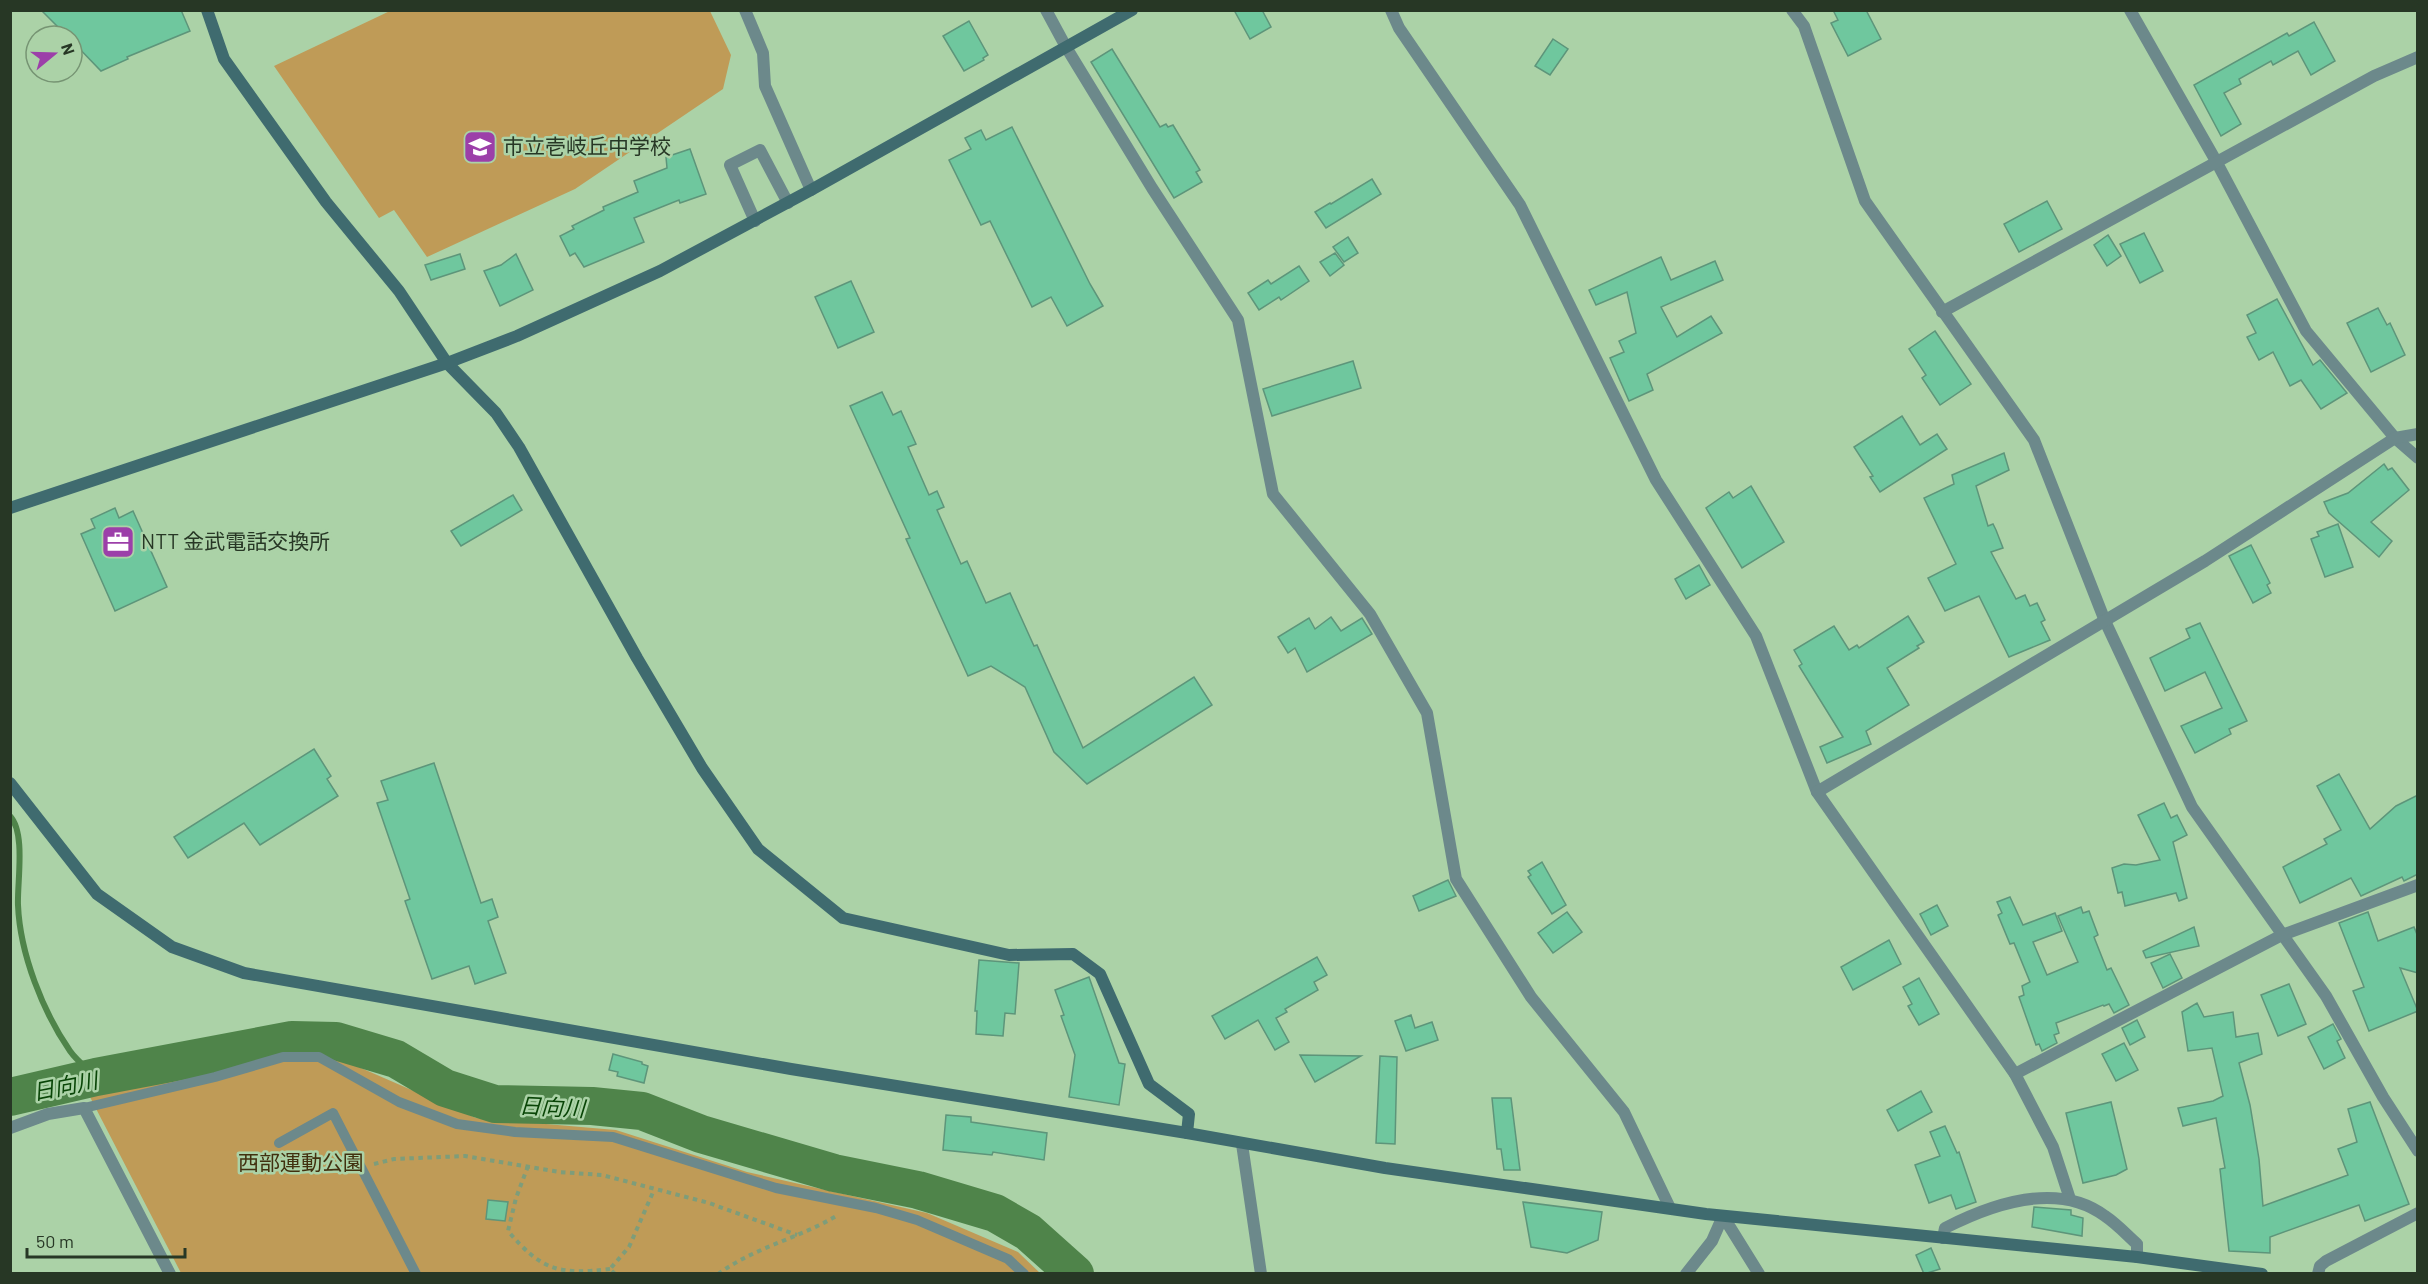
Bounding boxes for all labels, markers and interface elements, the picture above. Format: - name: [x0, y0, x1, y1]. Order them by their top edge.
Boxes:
- north arrow: [24, 24, 84, 84]
- text: N: [58, 41, 79, 57]
- school or university icon: 市立壱岐丘中学校: [462, 129, 498, 165]
- place label: 市立壱岐丘中学校: [503, 133, 671, 158]
- office icon: NTT 金武電話交換所: [100, 524, 136, 560]
- place label: NTT 金武電話交換所: [141, 528, 330, 553]
- water label: 日向川: [30, 1066, 102, 1104]
- water label: 日向川: [518, 1091, 588, 1121]
- park label: 西部運動公園: [238, 1149, 364, 1174]
- scale bar: [27, 1221, 184, 1259]
- text: 50 m: [36, 1230, 74, 1252]

